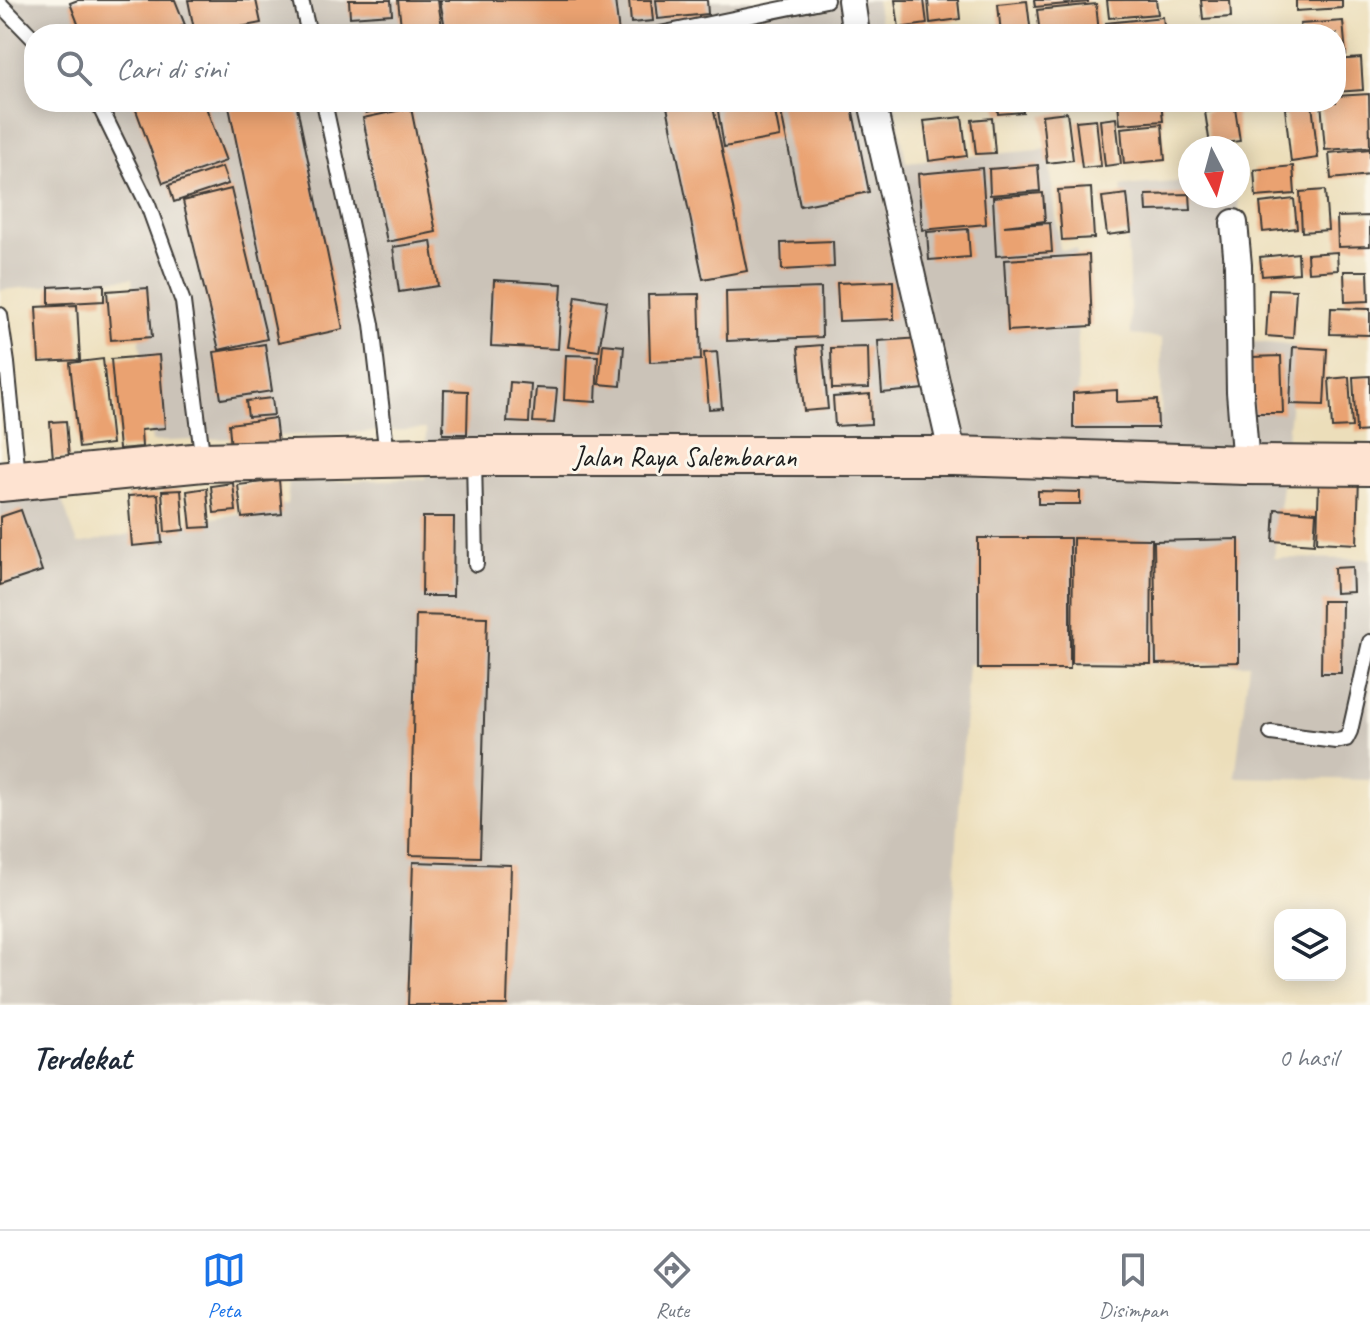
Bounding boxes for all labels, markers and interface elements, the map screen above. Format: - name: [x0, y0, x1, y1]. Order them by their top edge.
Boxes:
- search box: [24, 24, 1346, 112]
- icon: search: [52, 46, 96, 90]
- text: Cari di sini: [116, 49, 227, 87]
- north arrow: [1178, 136, 1250, 208]
- street label: Jalan Raya Salembaran: [571, 439, 797, 474]
- map controls: [1274, 909, 1346, 981]
- button: layers: [1274, 909, 1346, 981]
- text: Terdekat: [32, 1036, 131, 1079]
- text: 0 hasil: [1278, 1041, 1338, 1074]
- tab: Peta: [202, 1248, 246, 1324]
- tab: Rute: [650, 1248, 694, 1324]
- tab: Disimpan: [1098, 1248, 1168, 1324]

